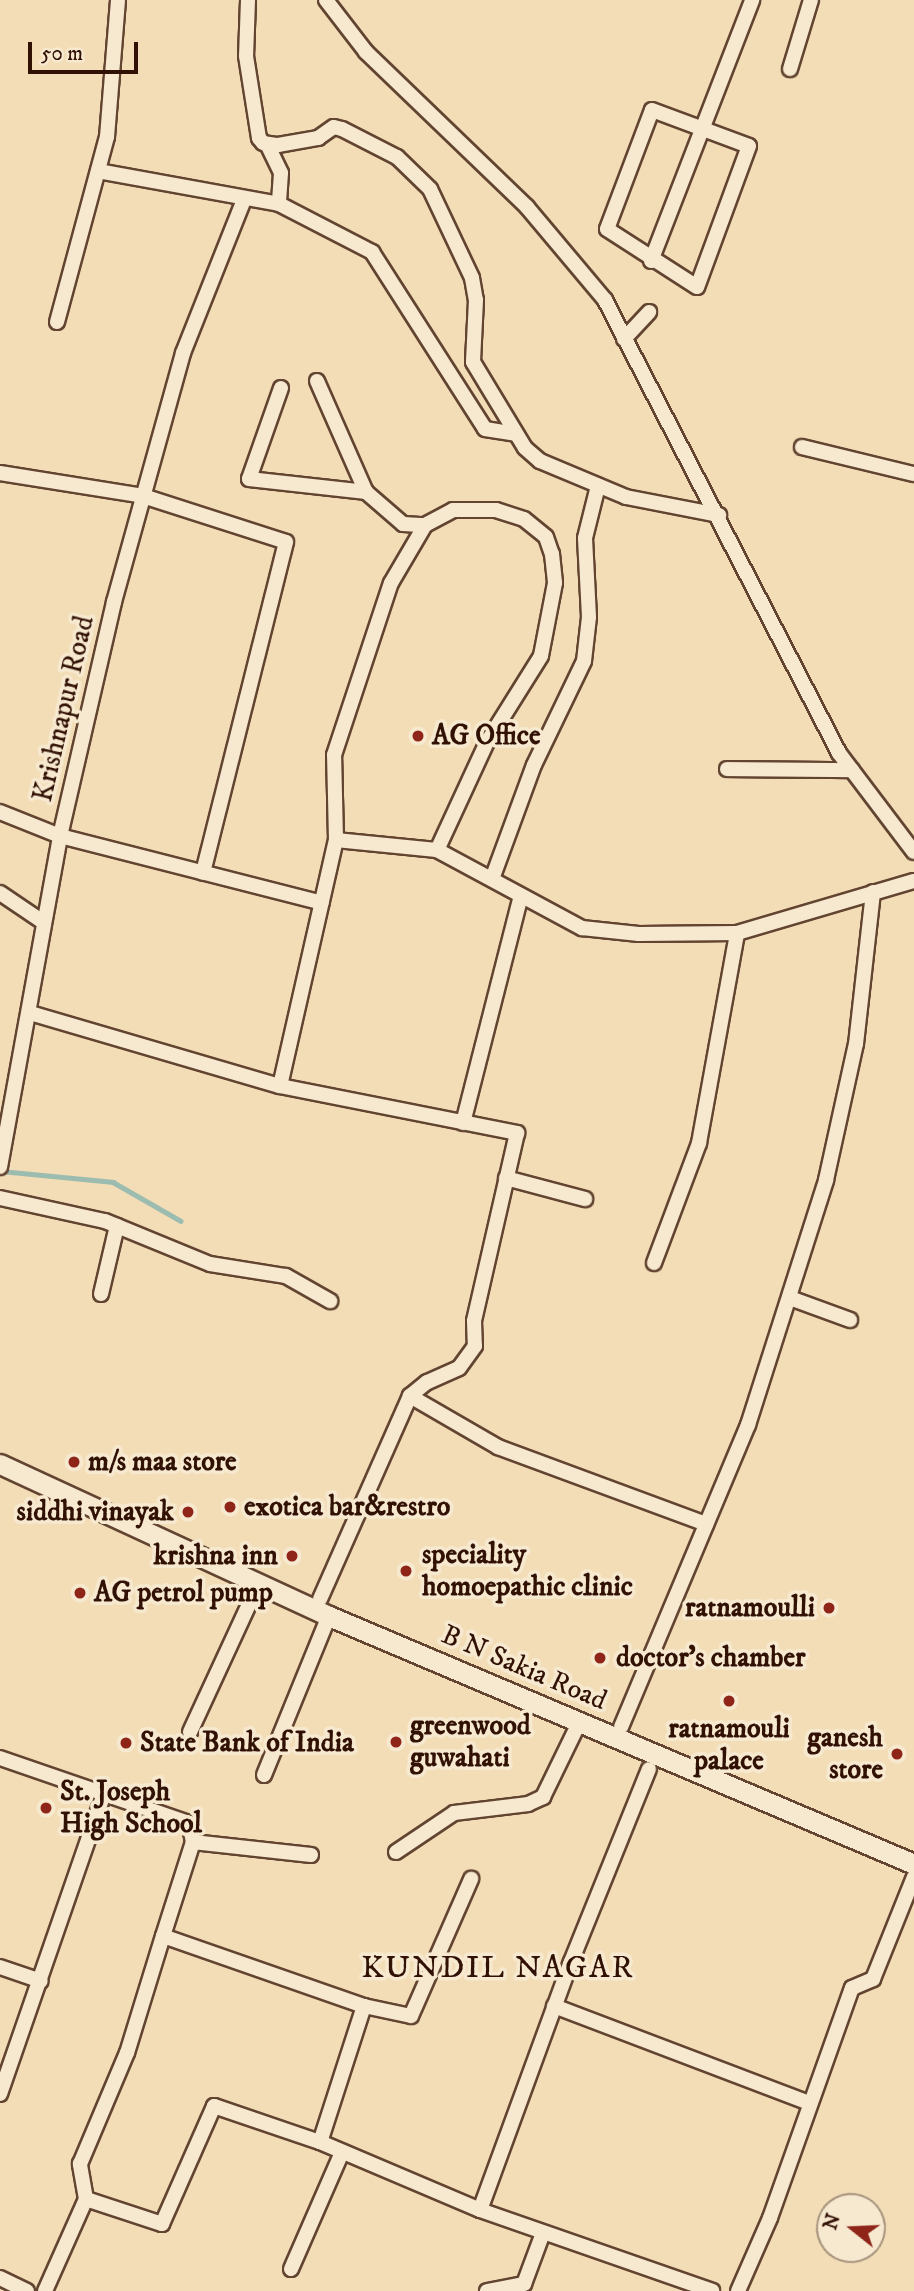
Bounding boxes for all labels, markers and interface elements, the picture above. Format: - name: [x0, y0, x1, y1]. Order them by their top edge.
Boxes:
- scale bar: [32, 28, 142, 72]
- text: 50 m: [41, 41, 83, 67]
- street label: Krishnapur Road: [26, 613, 102, 805]
- place label: AG Office: [432, 719, 540, 753]
- marker: AG Office: [410, 728, 426, 744]
- place label: m/s maa store: [88, 1445, 237, 1479]
- marker: m/s maa store: [66, 1454, 82, 1470]
- place label: exotica bar&restro: [244, 1490, 450, 1524]
- place label: siddhi vinayak: [17, 1495, 174, 1529]
- marker: exotica bar&restro: [222, 1499, 238, 1515]
- marker: siddhi vinayak: [180, 1504, 196, 1520]
- place label: speciality homoepathic clinic: [422, 1538, 633, 1604]
- place label: krishna inn: [153, 1539, 278, 1573]
- marker: krishna inn: [284, 1548, 300, 1564]
- marker: speciality homoepathic clinic: [396, 1561, 416, 1581]
- place label: AG petrol pump: [94, 1576, 273, 1610]
- marker: AG petrol pump: [72, 1585, 88, 1601]
- place label: ratnamoulli: [685, 1591, 815, 1625]
- marker: ratnamoulli: [821, 1600, 837, 1616]
- street label: B N Sakia Road: [436, 1618, 612, 1718]
- place label: doctor's chamber: [616, 1641, 805, 1675]
- marker: doctor's chamber: [590, 1648, 610, 1668]
- marker: ratnamouli palace: [721, 1693, 737, 1709]
- place label: greenwood guwahati: [410, 1709, 531, 1775]
- place label: ratnamouli palace: [668, 1712, 790, 1778]
- place label: ganesh store: [807, 1721, 883, 1787]
- place label: State Bank of India: [140, 1726, 354, 1760]
- marker: greenwood guwahati: [388, 1734, 404, 1750]
- marker: State Bank of India: [118, 1735, 134, 1751]
- marker: ganesh store: [889, 1746, 905, 1762]
- place label: St. Joseph High School: [60, 1775, 202, 1841]
- marker: St. Joseph High School: [38, 1800, 54, 1816]
- district label: KUNDIL NAGAR: [363, 1949, 633, 1987]
- north arrow: [816, 2193, 886, 2263]
- text: N: [819, 2211, 846, 2233]

